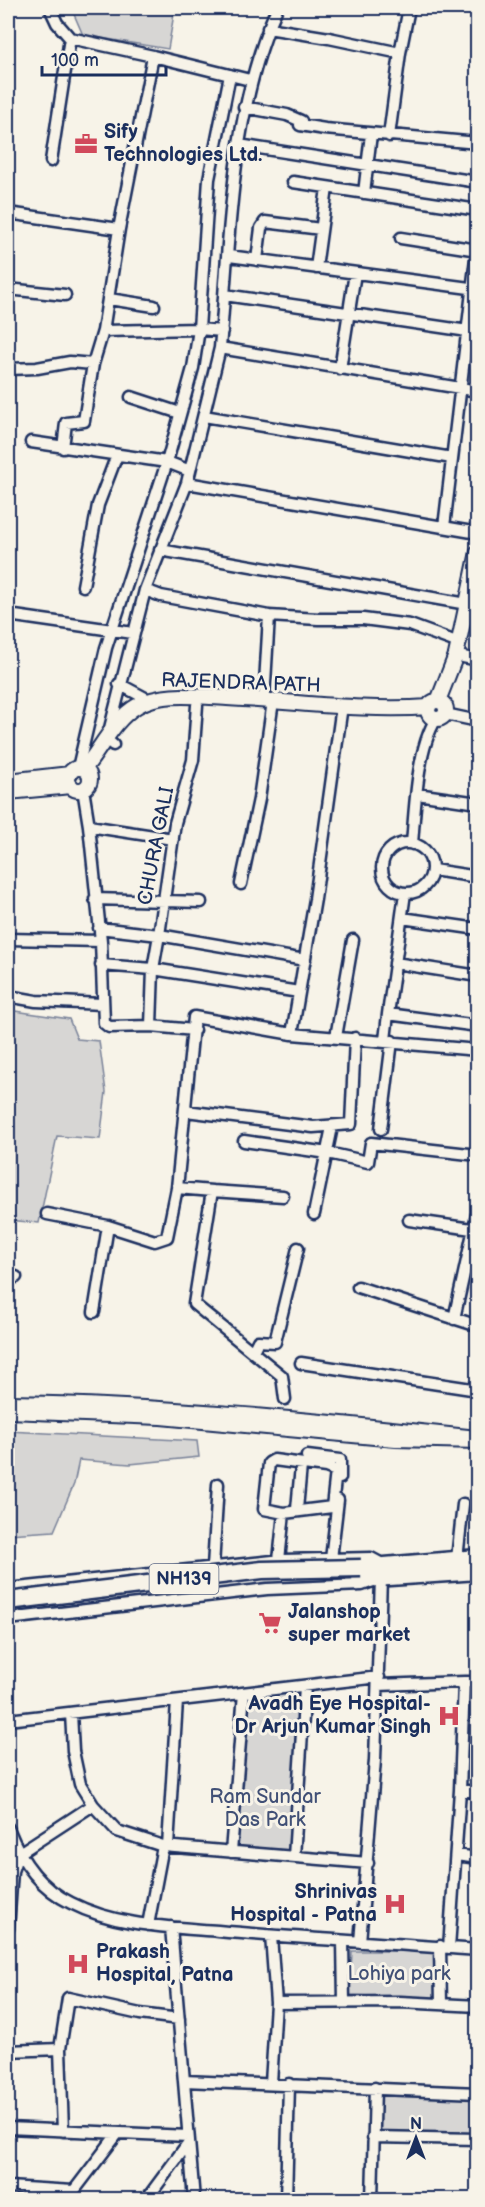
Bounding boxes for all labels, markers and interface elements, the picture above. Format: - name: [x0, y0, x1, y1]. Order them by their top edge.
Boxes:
- scale bar: [42, 39, 166, 77]
- text: 100 m: [51, 50, 99, 71]
- place label: Sify Technologies Ltd.: [104, 120, 262, 167]
- office icon: Sify Technologies Ltd.: [73, 131, 99, 157]
- street label: RAJENDRA PATH: [161, 668, 321, 698]
- street label: CHURA GALI: [133, 785, 179, 907]
- road number: NH139: [150, 1564, 219, 1594]
- place label: Jalanshop super market: [288, 1600, 411, 1647]
- supermarket icon: Jalanshop super market: [257, 1610, 283, 1636]
- place label: Avadh Eye Hospital- Dr Arjun Kumar Singh: [234, 1692, 431, 1739]
- hospital icon: Avadh Eye Hospital- Dr Arjun Kumar Singh: [436, 1703, 462, 1729]
- park label: Ram Sundar Das Park: [209, 1785, 322, 1832]
- place label: Shrinivas Hospital - Patna: [230, 1880, 377, 1927]
- hospital icon: Shrinivas Hospital - Patna: [382, 1891, 408, 1917]
- place label: Prakash Hospital, Patna: [96, 1940, 234, 1987]
- hospital icon: Prakash Hospital, Patna: [65, 1951, 91, 1977]
- park label: Lohiya park: [347, 1962, 451, 1986]
- north arrow: [386, 2108, 446, 2168]
- text: N: [410, 2115, 422, 2134]

